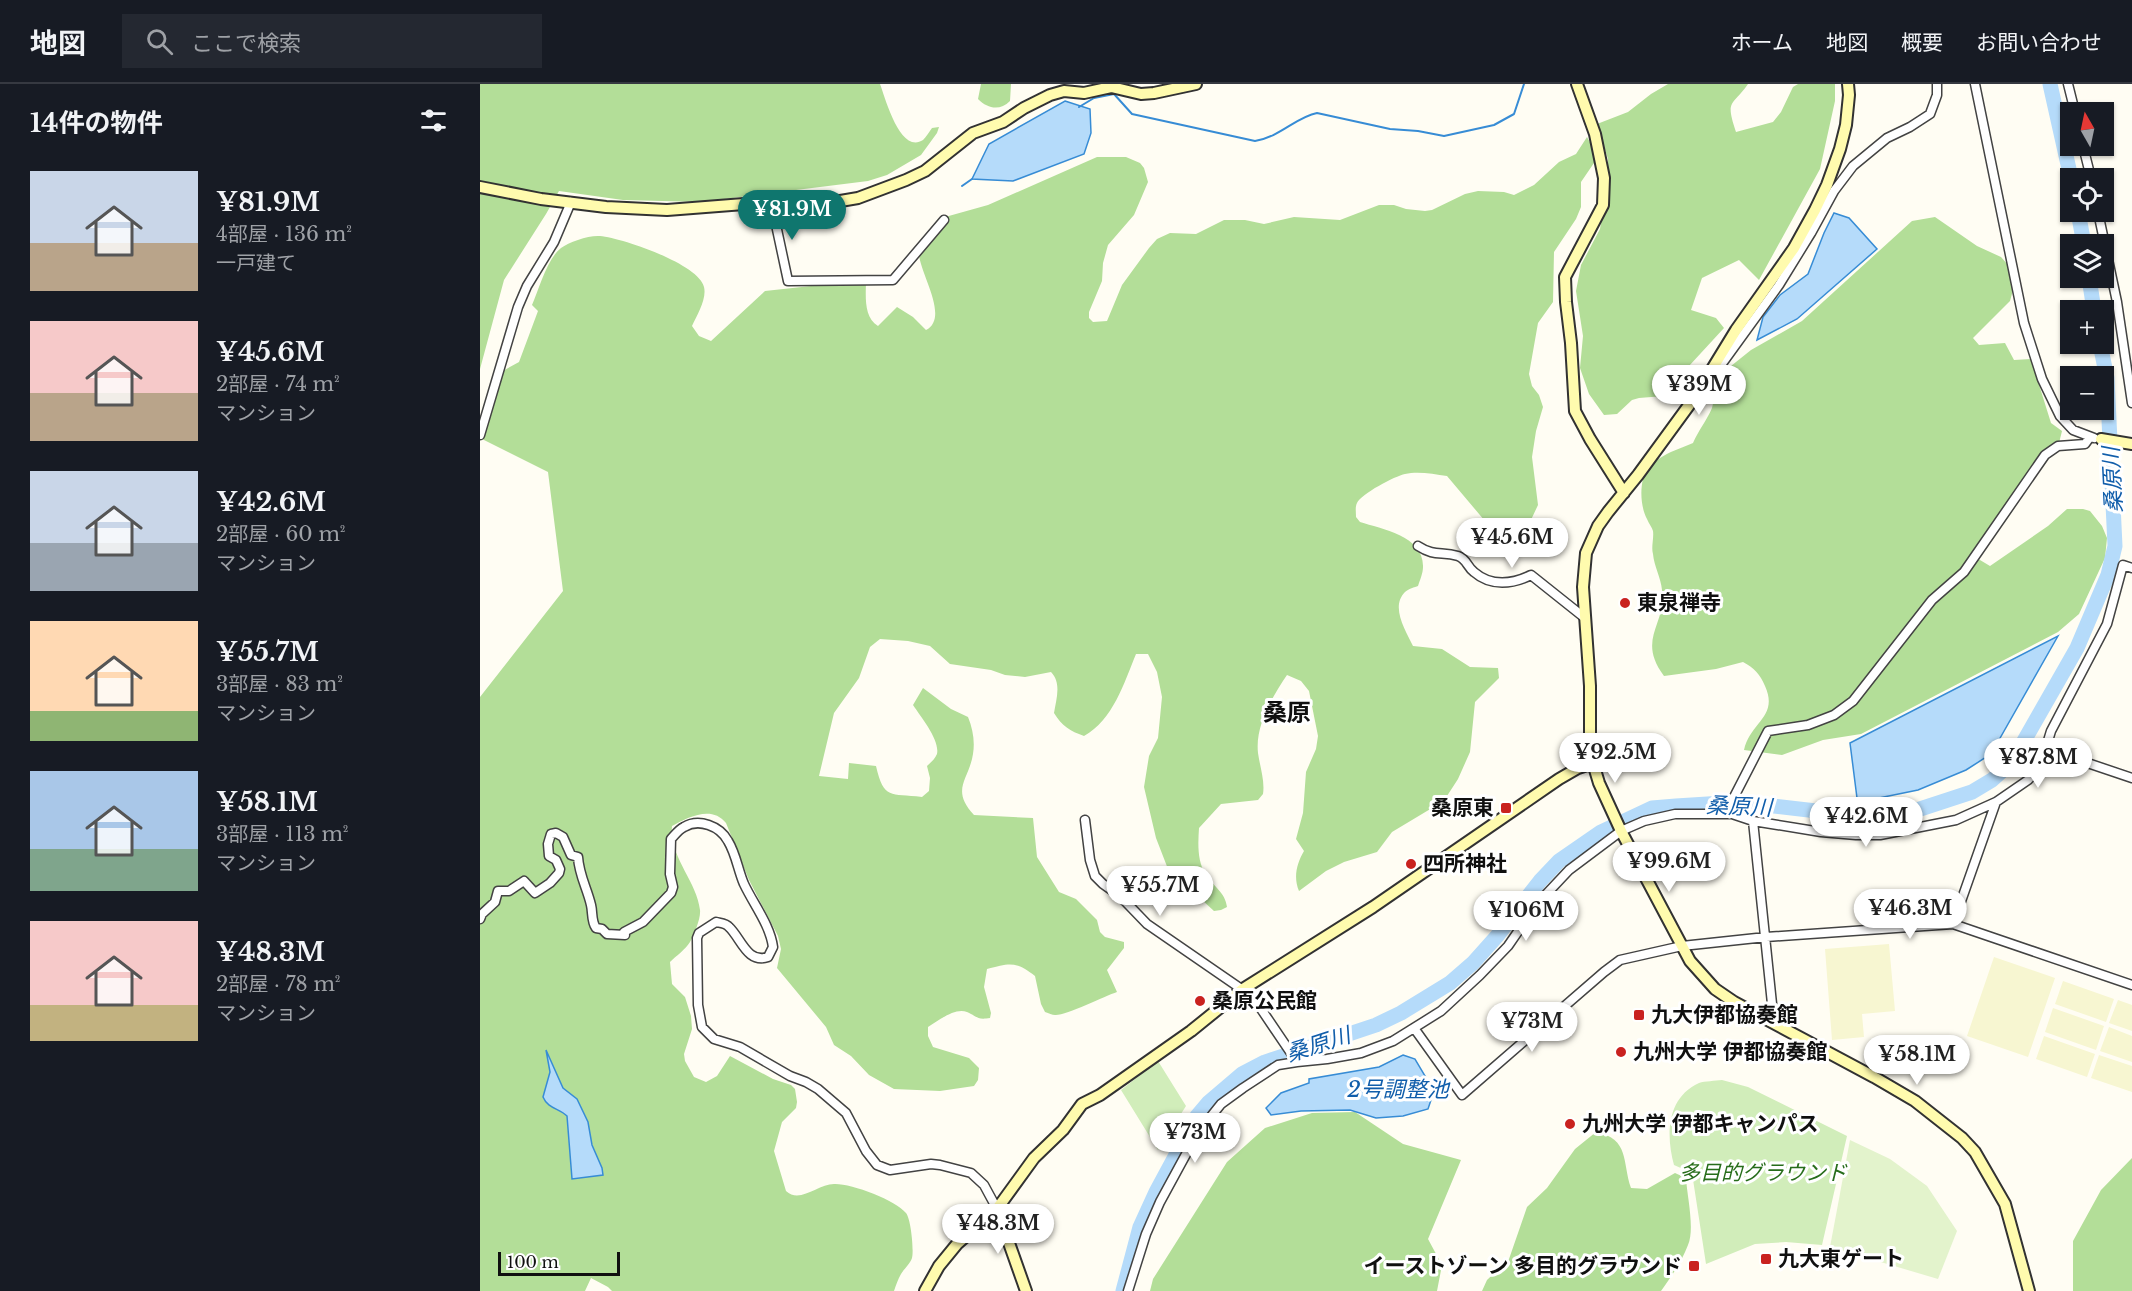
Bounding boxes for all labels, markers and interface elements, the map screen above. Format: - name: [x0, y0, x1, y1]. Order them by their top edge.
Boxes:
- search box: [122, 14, 542, 68]
- icon: search: [143, 25, 176, 58]
- text: 地図: [30, 26, 86, 61]
- text: ここで検索: [191, 30, 301, 57]
- text: ホーム: [1731, 30, 1793, 56]
- text: 地図: [1826, 30, 1868, 56]
- text: 概要: [1901, 30, 1943, 56]
- text: お問い合わせ: [1976, 30, 2102, 56]
- north arrow: [2060, 102, 2114, 156]
- map controls: [2060, 102, 2114, 420]
- icon: filters: [417, 104, 450, 137]
- text: 14件の物件: [30, 107, 163, 139]
- button: locate: [2060, 168, 2114, 222]
- text: ¥81.9M: [216, 186, 320, 218]
- pin: ¥81.9M: [743, 190, 841, 241]
- icon: home: [78, 195, 150, 267]
- text: ¥81.9M: [752, 197, 832, 221]
- text: 4部屋 · 136 m²: [216, 222, 352, 246]
- button: layers: [2060, 234, 2114, 288]
- text: 一戸建て: [216, 251, 296, 275]
- button: +: [2060, 300, 2114, 354]
- text: ¥45.6M: [216, 336, 325, 368]
- icon: home: [78, 345, 150, 417]
- pin: ¥39M: [1663, 365, 1735, 416]
- button: −: [2060, 366, 2114, 420]
- text: 2部屋 · 74 m²: [216, 372, 340, 396]
- text: ¥39M: [1666, 372, 1732, 396]
- text: マンション: [216, 401, 316, 425]
- water label: 桑原川: [2097, 444, 2128, 514]
- text: ¥42.6M: [216, 486, 326, 518]
- icon: home: [78, 495, 150, 567]
- pin: ¥45.6M: [1463, 518, 1561, 569]
- text: 2部屋 · 60 m²: [216, 522, 346, 546]
- text: ¥45.6M: [1470, 525, 1554, 549]
- text: マンション: [216, 551, 316, 575]
- place label: 東泉禅寺: [1637, 590, 1721, 616]
- marker: 東泉禅寺: [1618, 596, 1632, 610]
- text: ¥55.7M: [216, 636, 319, 668]
- icon: home: [78, 645, 150, 717]
- text: 3部屋 · 83 m²: [216, 672, 343, 696]
- district label: 桑原: [1263, 698, 1311, 727]
- text: マンション: [216, 701, 316, 725]
- pin: ¥92.5M: [1566, 733, 1664, 784]
- pin: ¥87.8M: [1989, 738, 2087, 789]
- text: ¥92.5M: [1573, 740, 1657, 764]
- text: ¥87.8M: [1998, 745, 2078, 769]
- text: ¥58.1M: [216, 786, 318, 818]
- water label: 桑原川: [1706, 792, 1774, 821]
- icon: home: [78, 795, 150, 867]
- place label: 桑原東: [1431, 795, 1494, 821]
- pin: ¥42.6M: [1817, 797, 1915, 848]
- marker: 桑原東: [1499, 801, 1513, 815]
- text: ¥42.6M: [1824, 804, 1908, 828]
- text: 3部屋 · 113 m²: [216, 822, 349, 846]
- pin: ¥99.6M: [1620, 842, 1718, 893]
- text: ¥99.6M: [1627, 849, 1711, 873]
- text: マンション: [216, 851, 316, 875]
- place label: 四所神社: [1423, 851, 1507, 877]
- marker: 四所神社: [1404, 857, 1418, 871]
- pin: ¥55.7M: [1111, 866, 1209, 917]
- text: ¥55.7M: [1120, 873, 1200, 897]
- pin: ¥46.3M: [1861, 889, 1959, 940]
- pin: ¥106M: [1484, 891, 1568, 942]
- text: ¥46.3M: [1868, 896, 1952, 920]
- text: ¥106M: [1487, 898, 1565, 922]
- text: ¥48.3M: [216, 936, 325, 968]
- icon: home: [78, 945, 150, 1017]
- text: 2部屋 · 78 m²: [216, 972, 341, 996]
- place label: 桑原公民館: [1212, 988, 1317, 1014]
- marker: 桑原公民館: [1193, 994, 1207, 1008]
- text: マンション: [216, 1001, 316, 1025]
- pin: ¥73M: [1496, 1002, 1568, 1053]
- place label: 九大伊都協奏館: [1651, 1002, 1798, 1028]
- marker: 九大伊都協奏館: [1632, 1008, 1646, 1022]
- text: ¥73M: [1501, 1009, 1563, 1033]
- water label: 桑原川: [1283, 1021, 1356, 1068]
- pin: ¥58.1M: [1868, 1035, 1966, 1086]
- place label: 九州大学 伊都協奏館: [1633, 1039, 1828, 1065]
- text: ¥58.1M: [1878, 1042, 1956, 1066]
- marker: 九州大学 伊都協奏館: [1614, 1045, 1628, 1059]
- water label: 2号調整池: [1347, 1076, 1451, 1103]
- place label: 九州大学 伊都キャンパス: [1582, 1111, 1819, 1137]
- pin: ¥73M: [1159, 1113, 1231, 1164]
- marker: 九州大学 伊都キャンパス: [1563, 1117, 1577, 1131]
- text: ¥73M: [1164, 1120, 1226, 1144]
- park label: 多目的グラウンド: [1679, 1160, 1848, 1186]
- pin: ¥48.3M: [949, 1204, 1047, 1255]
- text: ¥48.3M: [956, 1211, 1040, 1235]
- place label: 九大東ゲート: [1778, 1246, 1904, 1272]
- scale bar: [498, 1249, 620, 1276]
- text: 100 m: [507, 1252, 559, 1272]
- marker: 九大東ゲート: [1759, 1252, 1773, 1266]
- place label: イーストゾーン 多目的グラウンド: [1364, 1253, 1682, 1279]
- marker: イーストゾーン 多目的グラウンド: [1687, 1259, 1701, 1273]

